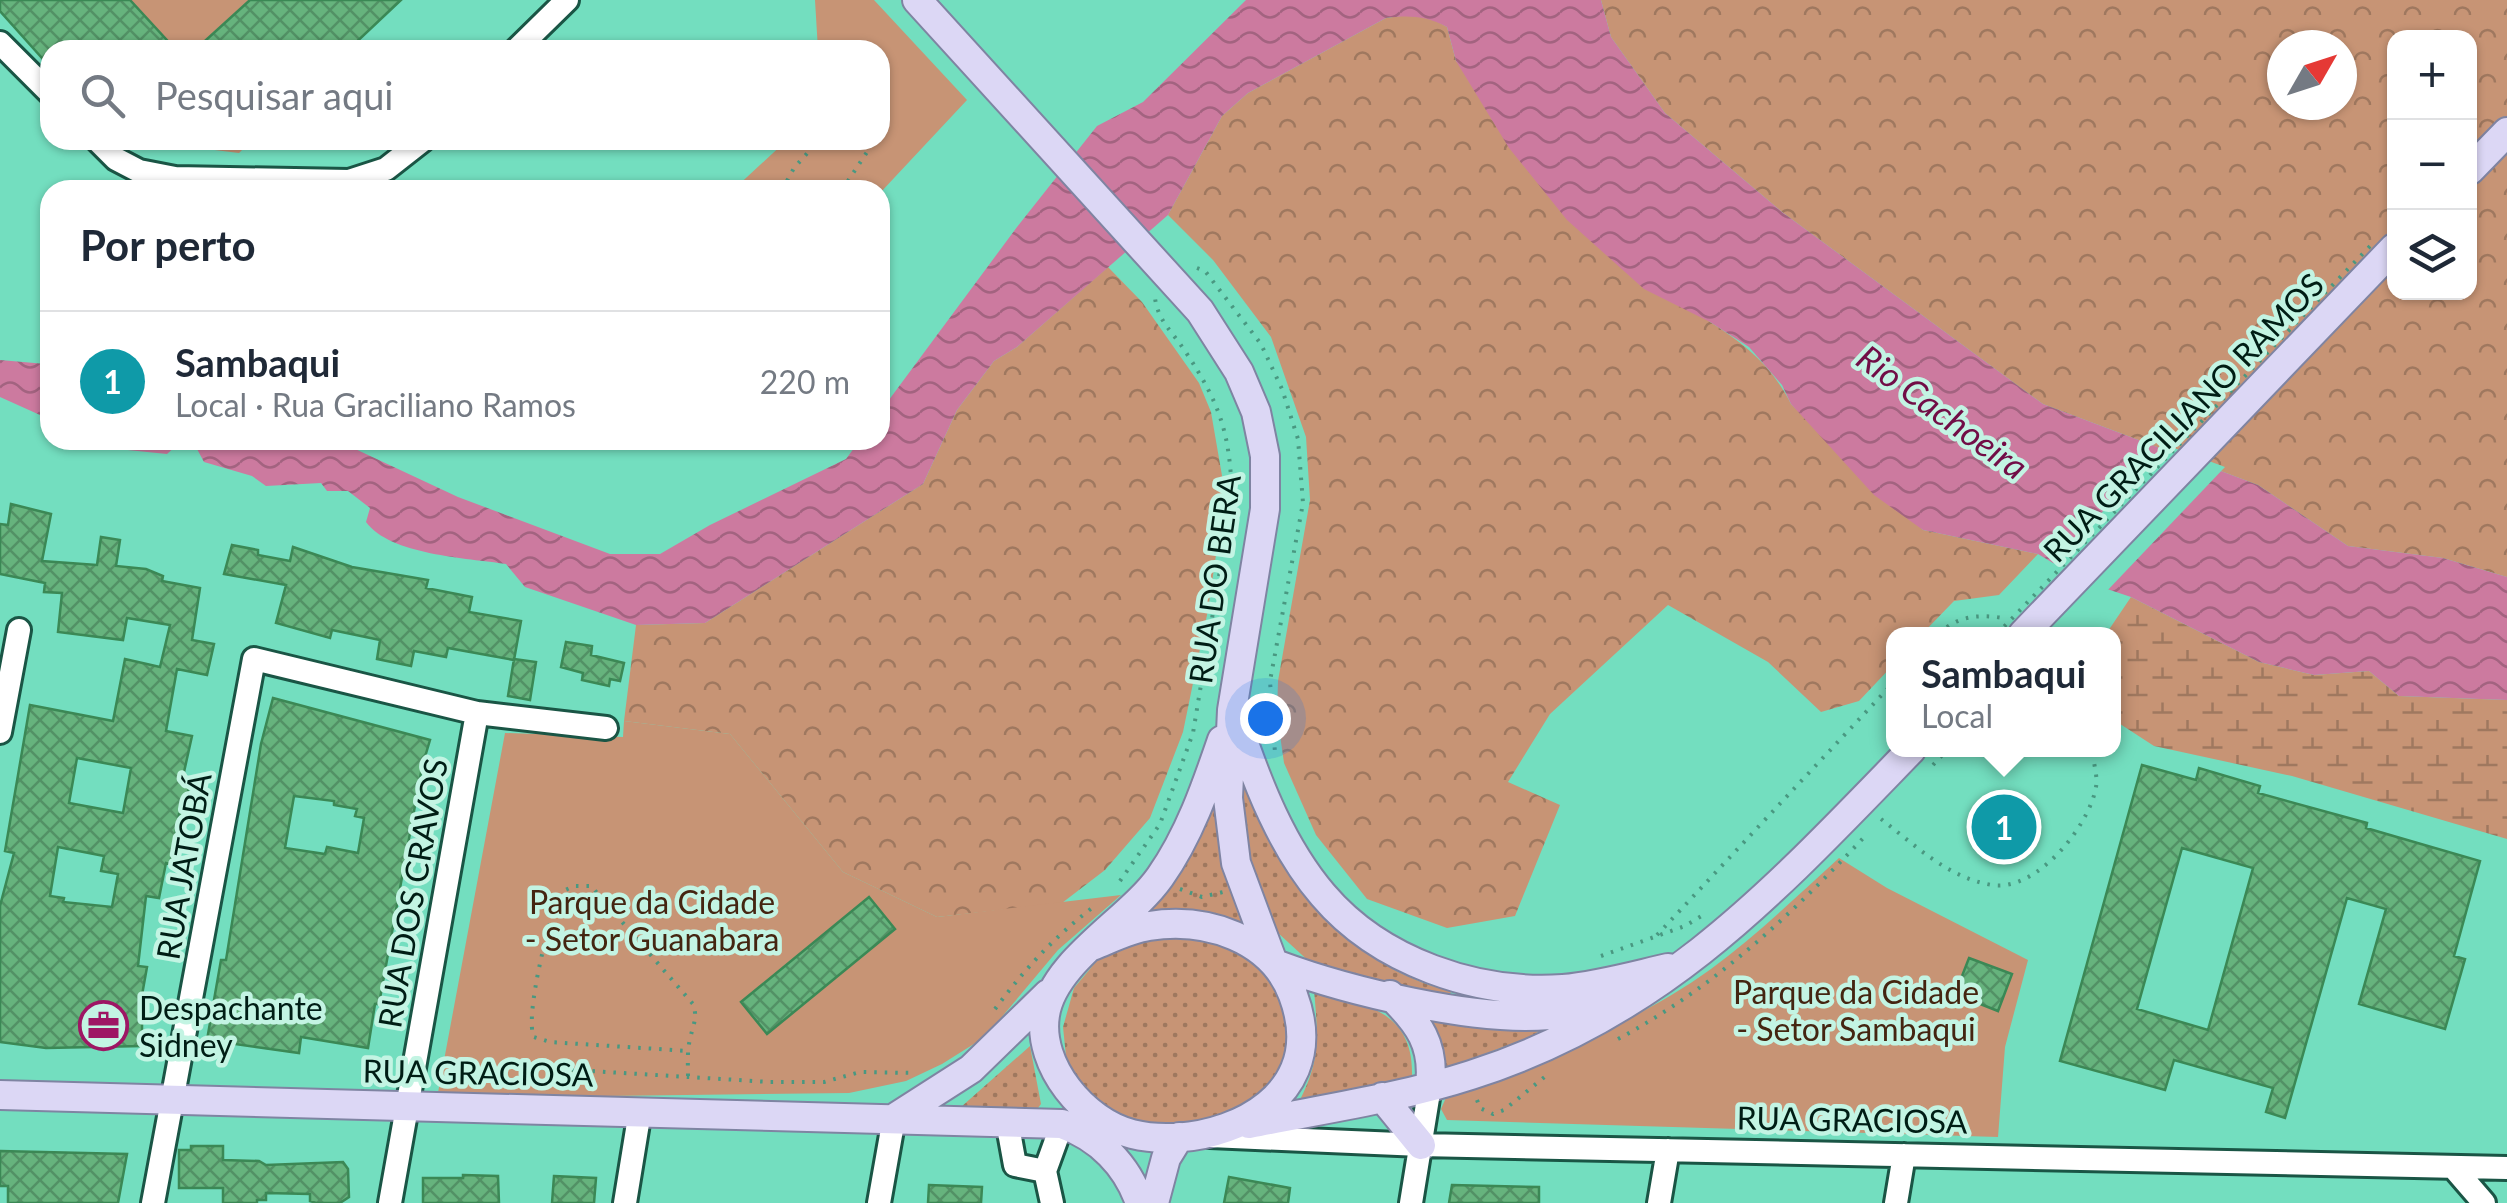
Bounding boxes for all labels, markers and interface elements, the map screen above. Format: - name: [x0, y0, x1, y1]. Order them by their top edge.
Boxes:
- north arrow: [2267, 30, 2357, 120]
- map controls: [2387, 30, 2477, 300]
- button: +: [2387, 30, 2477, 120]
- search box: [40, 40, 890, 150]
- icon: search: [75, 68, 130, 123]
- text: Pesquisar aqui: [155, 72, 394, 118]
- button: −: [2387, 120, 2477, 210]
- button: layers: [2387, 210, 2477, 300]
- text: Por perto: [80, 220, 256, 270]
- street label: RUA GRACILIANO RAMOS: [2035, 265, 2331, 569]
- water label: Rio Cachoeira: [1850, 335, 2036, 487]
- text: Sambaqui: [175, 339, 340, 385]
- text: 1: [103, 362, 122, 401]
- text: 220 m: [760, 362, 850, 401]
- text: Local · Rua Graciliano Ramos: [175, 385, 576, 424]
- street label: RUA DO BERA: [1180, 472, 1248, 686]
- popup: [1886, 627, 2121, 757]
- text: Sambaqui: [1921, 650, 2086, 696]
- your location: [1240, 693, 1291, 744]
- text: Local: [1921, 696, 1993, 735]
- street label: RUA DOS CRAVOS: [369, 755, 455, 1031]
- street label: RUA JATOBÁ: [147, 769, 219, 962]
- pin: 1: [1972, 790, 2036, 864]
- park label: Parque da Cidade - Setor Guanabara: [525, 882, 779, 958]
- park label: Parque da Cidade - Setor Sambaqui: [1733, 972, 1979, 1048]
- place label: Despachante Sidney: [139, 988, 323, 1064]
- office icon: Despachante Sidney: [78, 999, 130, 1051]
- street label: RUA GRACIOSA: [362, 1050, 594, 1094]
- street label: RUA GRACIOSA: [1736, 1097, 1968, 1141]

